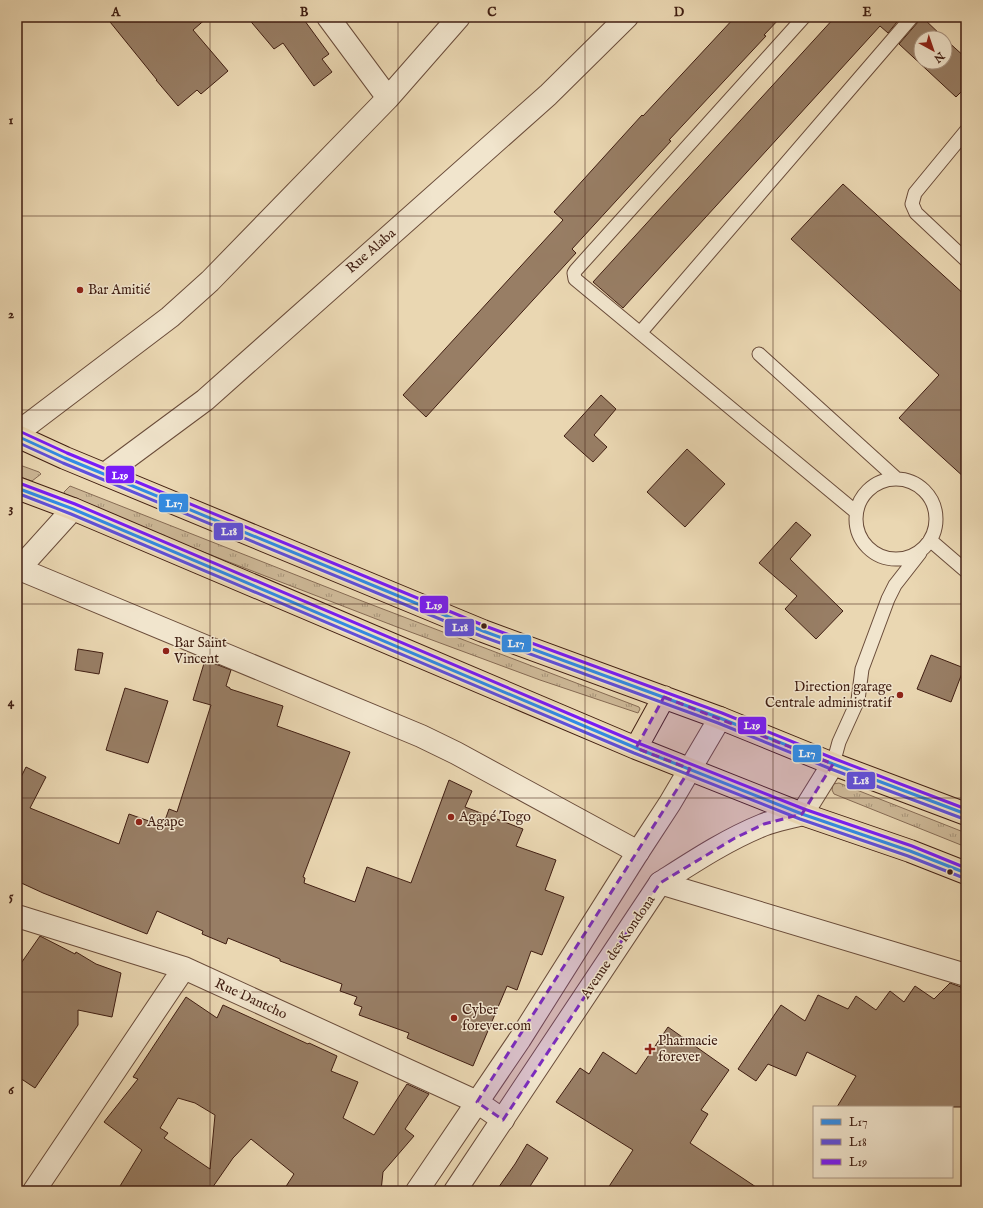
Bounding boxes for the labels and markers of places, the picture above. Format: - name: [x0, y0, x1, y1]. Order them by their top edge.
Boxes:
- place label: Bar Amitié: [88, 281, 151, 299]
- marker: Bar Amitié: [75, 285, 85, 295]
- unlabelled marker: [479, 621, 489, 631]
- place label: Bar Saint Vincent: [173, 634, 227, 668]
- marker: Bar Saint Vincent: [161, 646, 171, 656]
- place label: Direction garage Centrale administratif: [765, 678, 895, 712]
- marker: Direction garage Centrale administratif: [895, 690, 905, 700]
- place label: Agapé Togo: [458, 808, 531, 826]
- marker: Agapé Togo: [446, 812, 456, 822]
- place label: Agape: [146, 813, 185, 831]
- marker: Agape: [134, 817, 144, 827]
- unlabelled marker: [945, 867, 955, 877]
- place label: Cyber forever.com: [462, 1001, 531, 1035]
- marker: Cyber forever.com: [449, 1013, 459, 1023]
- place label: Pharmacie forever: [658, 1032, 718, 1066]
- marker: Pharmacie forever: [645, 1044, 655, 1054]

